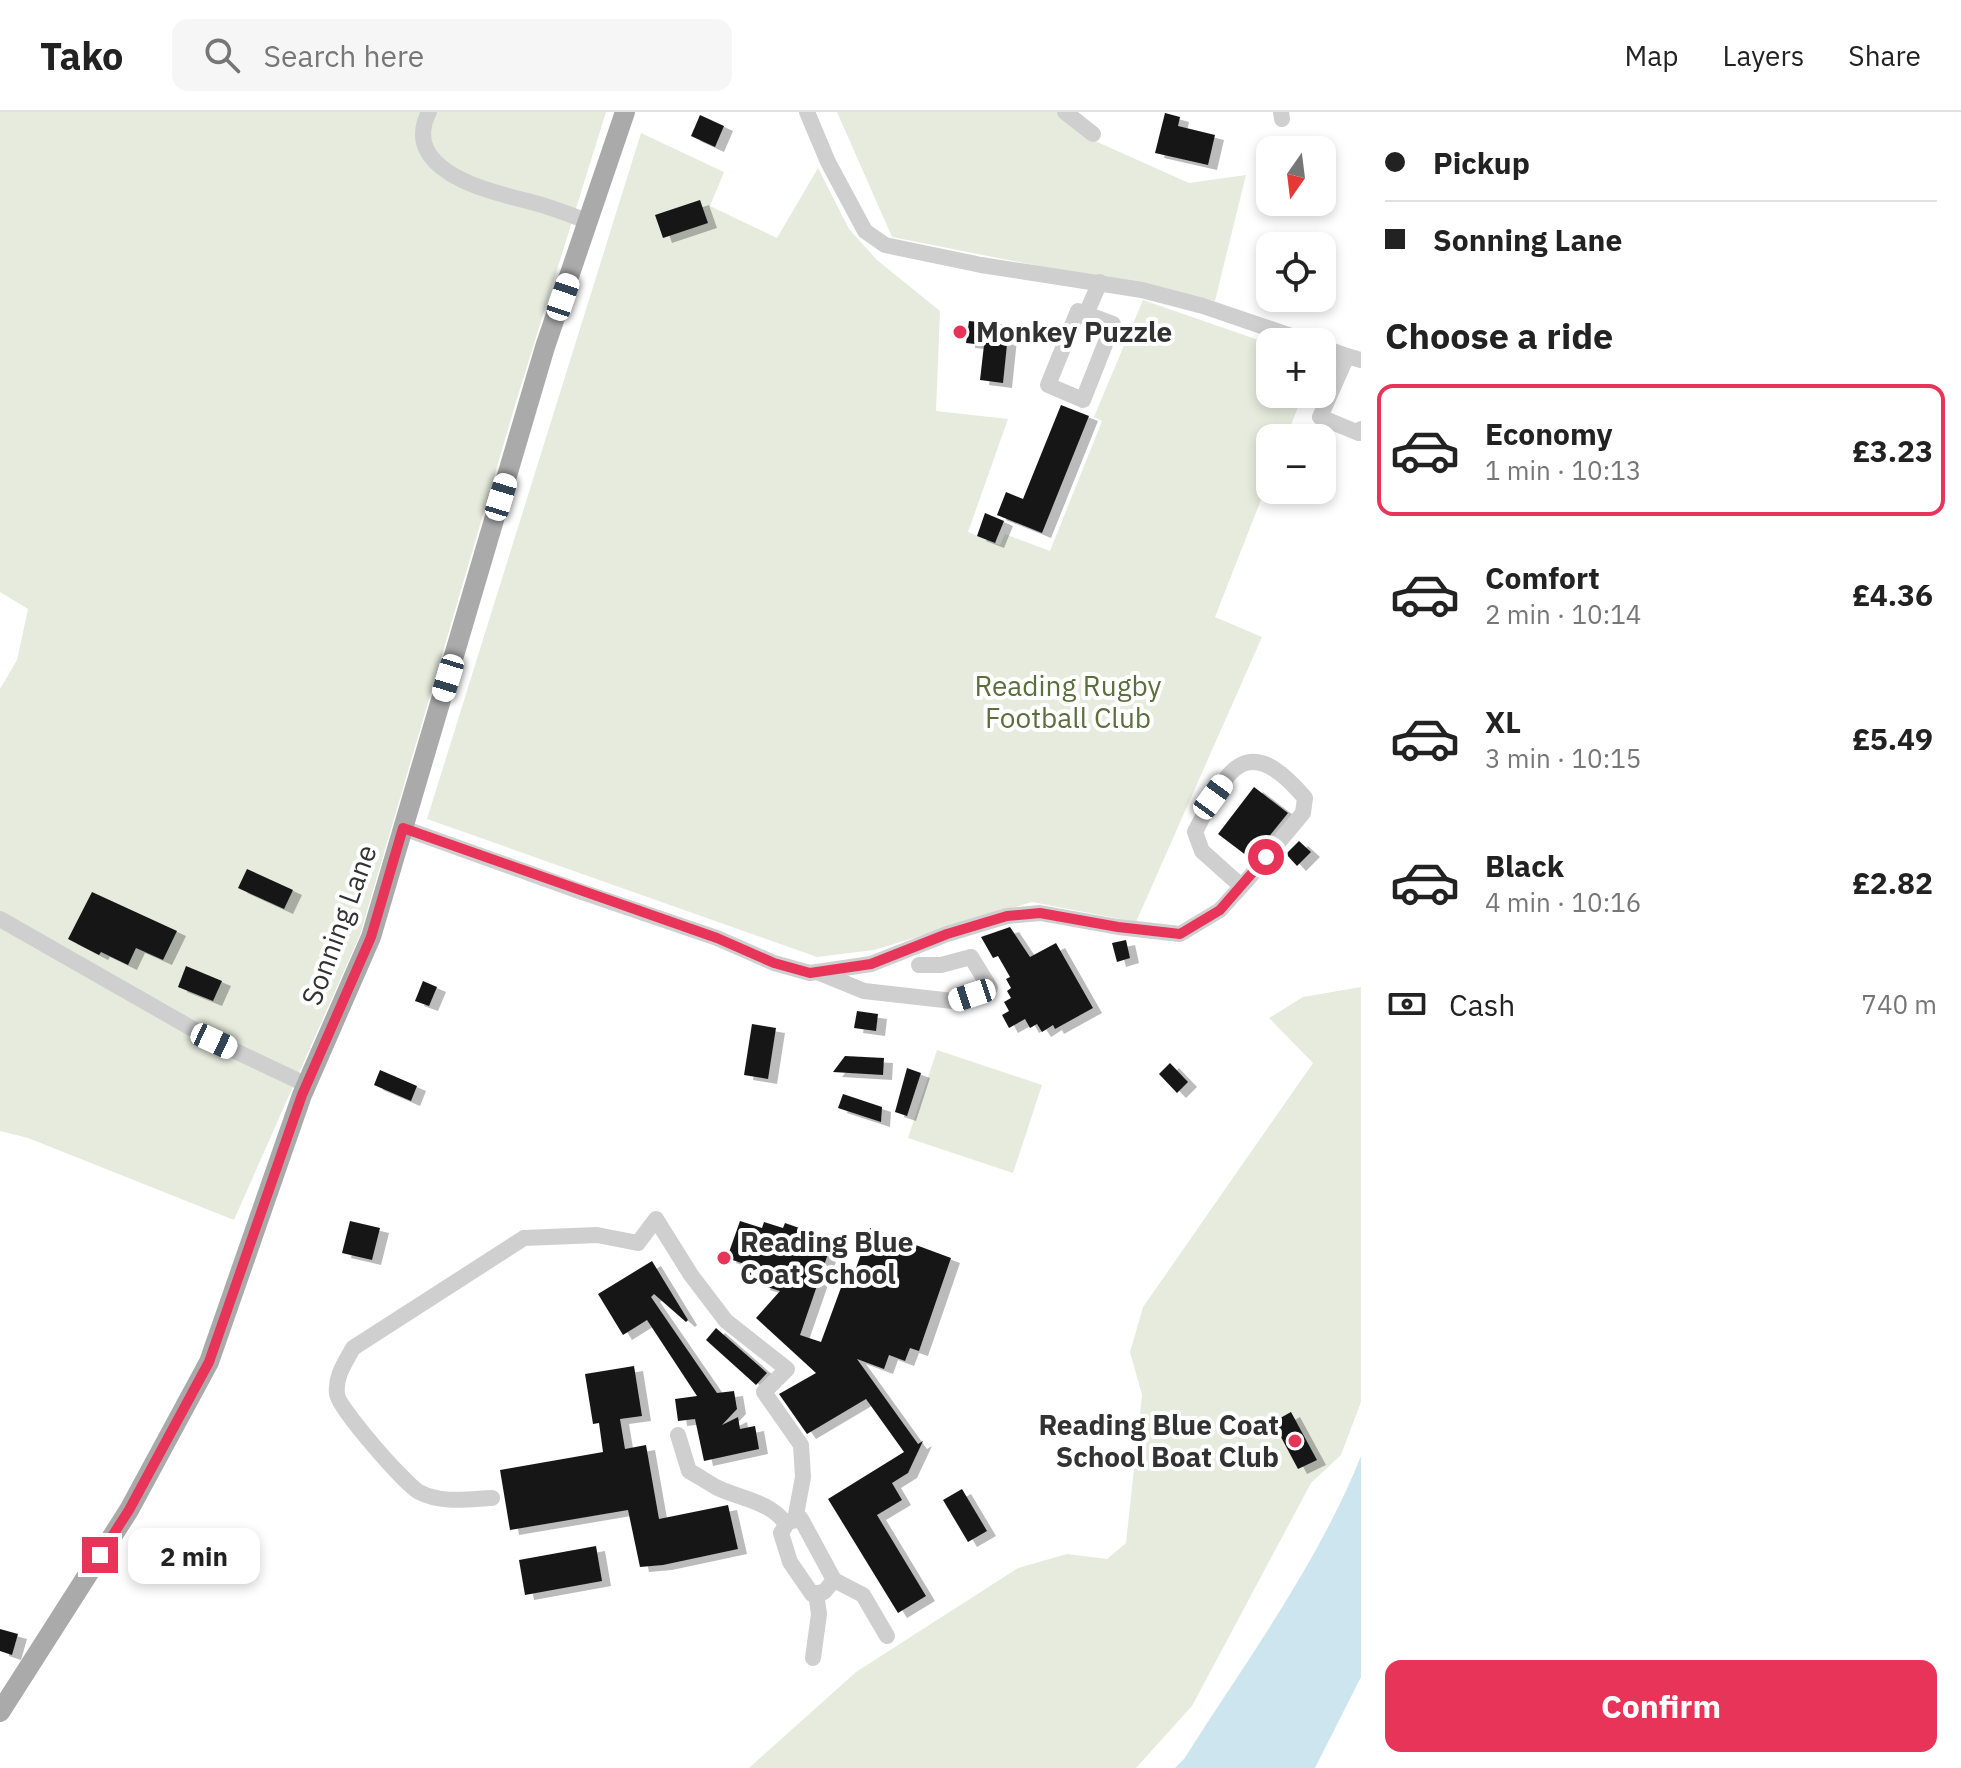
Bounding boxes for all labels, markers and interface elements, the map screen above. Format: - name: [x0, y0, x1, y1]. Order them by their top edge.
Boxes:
- search box: [172, 19, 732, 91]
- text: Tako: [40, 31, 124, 80]
- icon: search: [200, 33, 244, 77]
- text: Search here: [264, 36, 424, 75]
- text: Map: [1624, 37, 1678, 74]
- text: Layers: [1722, 37, 1804, 74]
- text: Share: [1848, 37, 1921, 74]
- north arrow: [1256, 136, 1336, 216]
- map controls: [1256, 136, 1336, 504]
- text: Pickup: [1433, 143, 1530, 182]
- text: Sonning Lane: [1433, 220, 1622, 259]
- button: locate: [1256, 232, 1336, 312]
- car: [544, 270, 582, 324]
- text: Choose a ride: [1385, 312, 1613, 359]
- place label: Monkey Puzzle: [976, 313, 1172, 350]
- marker: Monkey Puzzle: [951, 323, 969, 341]
- button: +: [1256, 328, 1336, 408]
- icon: car: [1389, 414, 1461, 486]
- text: Economy: [1485, 414, 1613, 453]
- button: −: [1256, 424, 1336, 504]
- text: £3.23: [1852, 431, 1933, 470]
- text: 1 min · 10:13: [1485, 453, 1641, 487]
- car: [483, 471, 519, 523]
- icon: car: [1389, 558, 1461, 630]
- text: Comfort: [1485, 558, 1600, 597]
- text: £4.36: [1852, 575, 1933, 614]
- text: 2 min · 10:14: [1485, 597, 1641, 631]
- car: [430, 652, 466, 704]
- park label: Reading Rugby Football Club: [974, 667, 1162, 736]
- icon: car: [1389, 702, 1461, 774]
- text: XL: [1485, 702, 1521, 741]
- text: £5.49: [1852, 719, 1933, 758]
- text: 3 min · 10:15: [1485, 741, 1641, 775]
- car: [1189, 771, 1237, 823]
- street label: Sonning Lane: [292, 839, 385, 1010]
- route start: [1248, 839, 1284, 875]
- icon: car: [1389, 846, 1461, 918]
- text: Black: [1485, 846, 1564, 885]
- text: £2.82: [1852, 863, 1933, 902]
- text: 4 min · 10:16: [1485, 885, 1641, 919]
- car: [945, 976, 999, 1014]
- icon: cash: [1385, 982, 1429, 1026]
- text: Cash: [1449, 985, 1515, 1024]
- text: 740 m: [1861, 987, 1937, 1021]
- car: [187, 1020, 241, 1062]
- place label: Reading Blue Coat School: [740, 1223, 914, 1292]
- marker: Reading Blue Coat School: [715, 1249, 733, 1267]
- place label: Reading Blue Coat School Boat Club: [1038, 1406, 1279, 1475]
- marker: Reading Blue Coat School Boat Club: [1286, 1432, 1304, 1450]
- callout: 2 min: [128, 1527, 260, 1583]
- route end: [82, 1537, 118, 1573]
- text: 2 min: [160, 1539, 228, 1573]
- button: Confirm: [1385, 1660, 1937, 1752]

